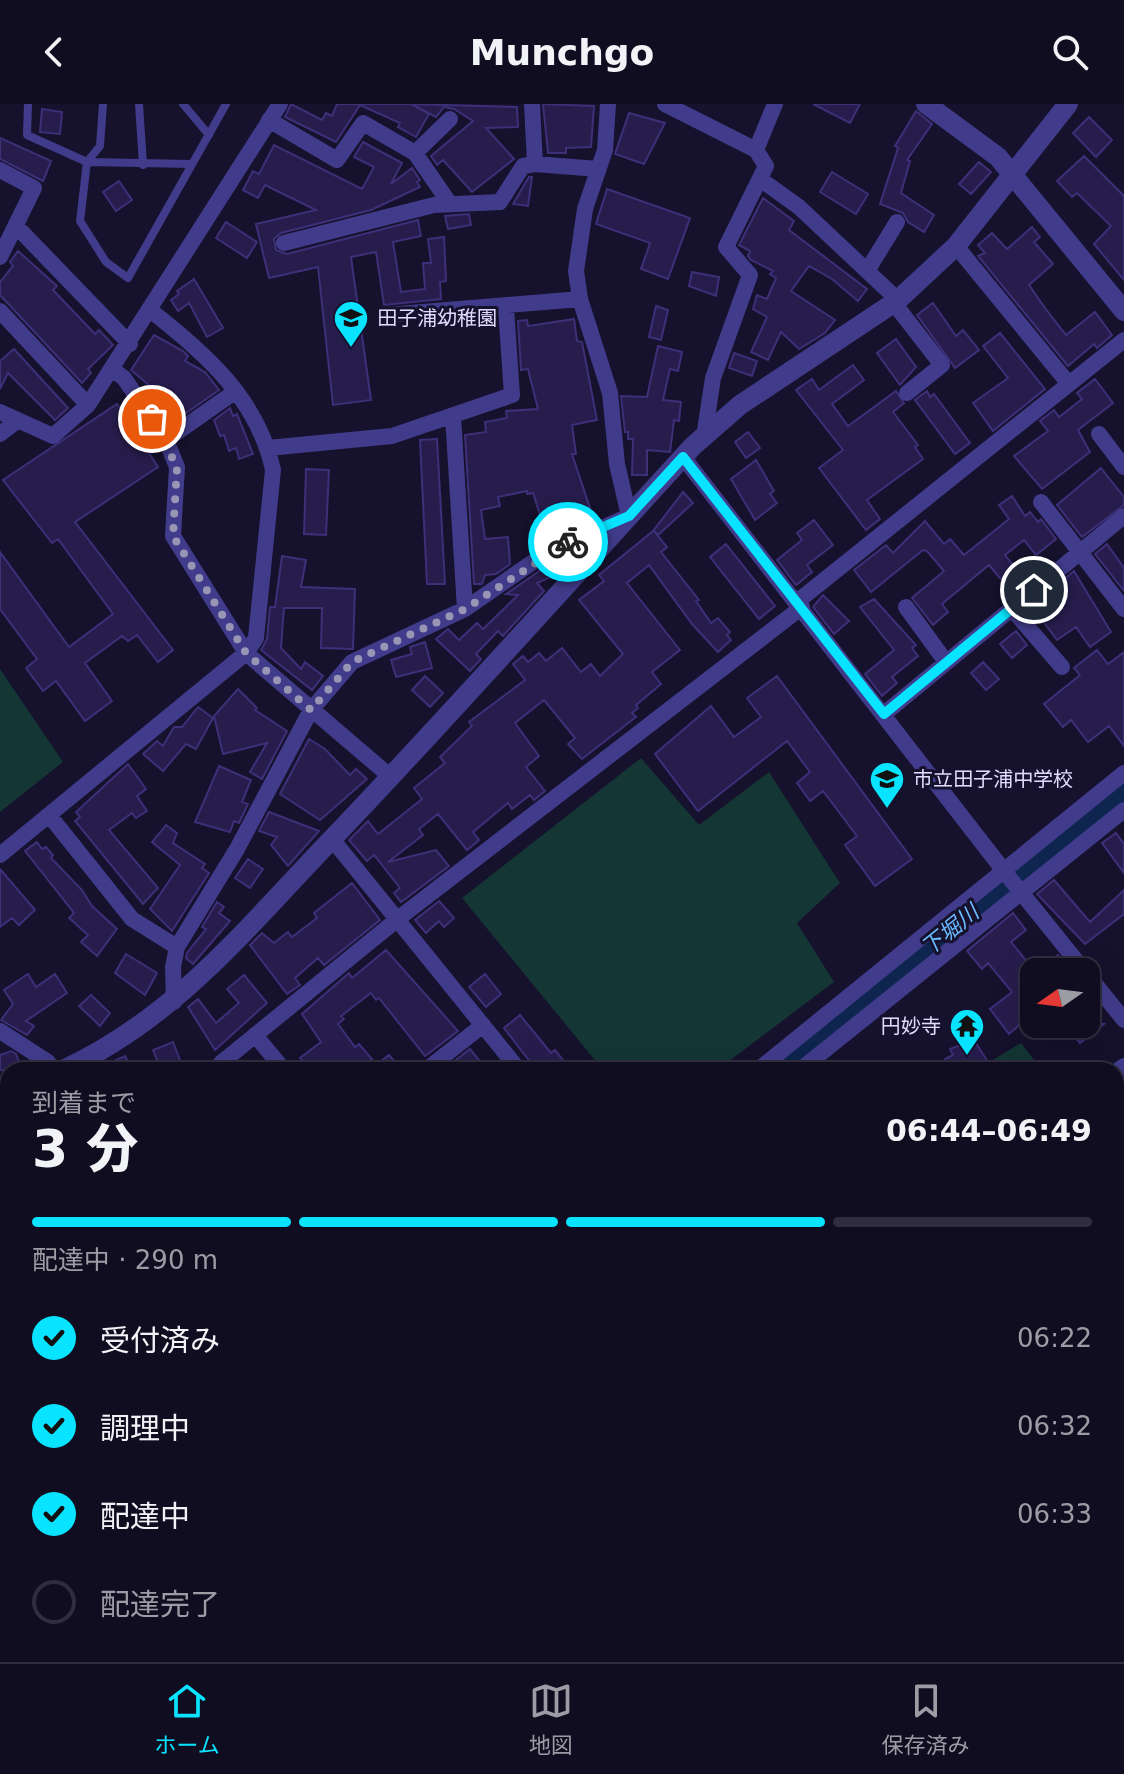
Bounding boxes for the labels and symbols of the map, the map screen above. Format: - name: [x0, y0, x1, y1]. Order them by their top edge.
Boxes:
- school or university icon: 田子浦幼稚園: [332, 299, 370, 349]
- place label: 田子浦幼稚園: [377, 306, 497, 330]
- pin: [118, 385, 186, 453]
- courier: [528, 502, 608, 582]
- pin: [1000, 556, 1068, 624]
- school or university icon: 市立田子浦中学校: [868, 760, 906, 810]
- place label: 市立田子浦中学校: [913, 767, 1073, 791]
- water label: 下堀川: [916, 898, 985, 960]
- north arrow: [1020, 958, 1100, 1038]
- temple icon: 円妙寺: [948, 1007, 986, 1057]
- place label: 円妙寺: [881, 1014, 941, 1038]

